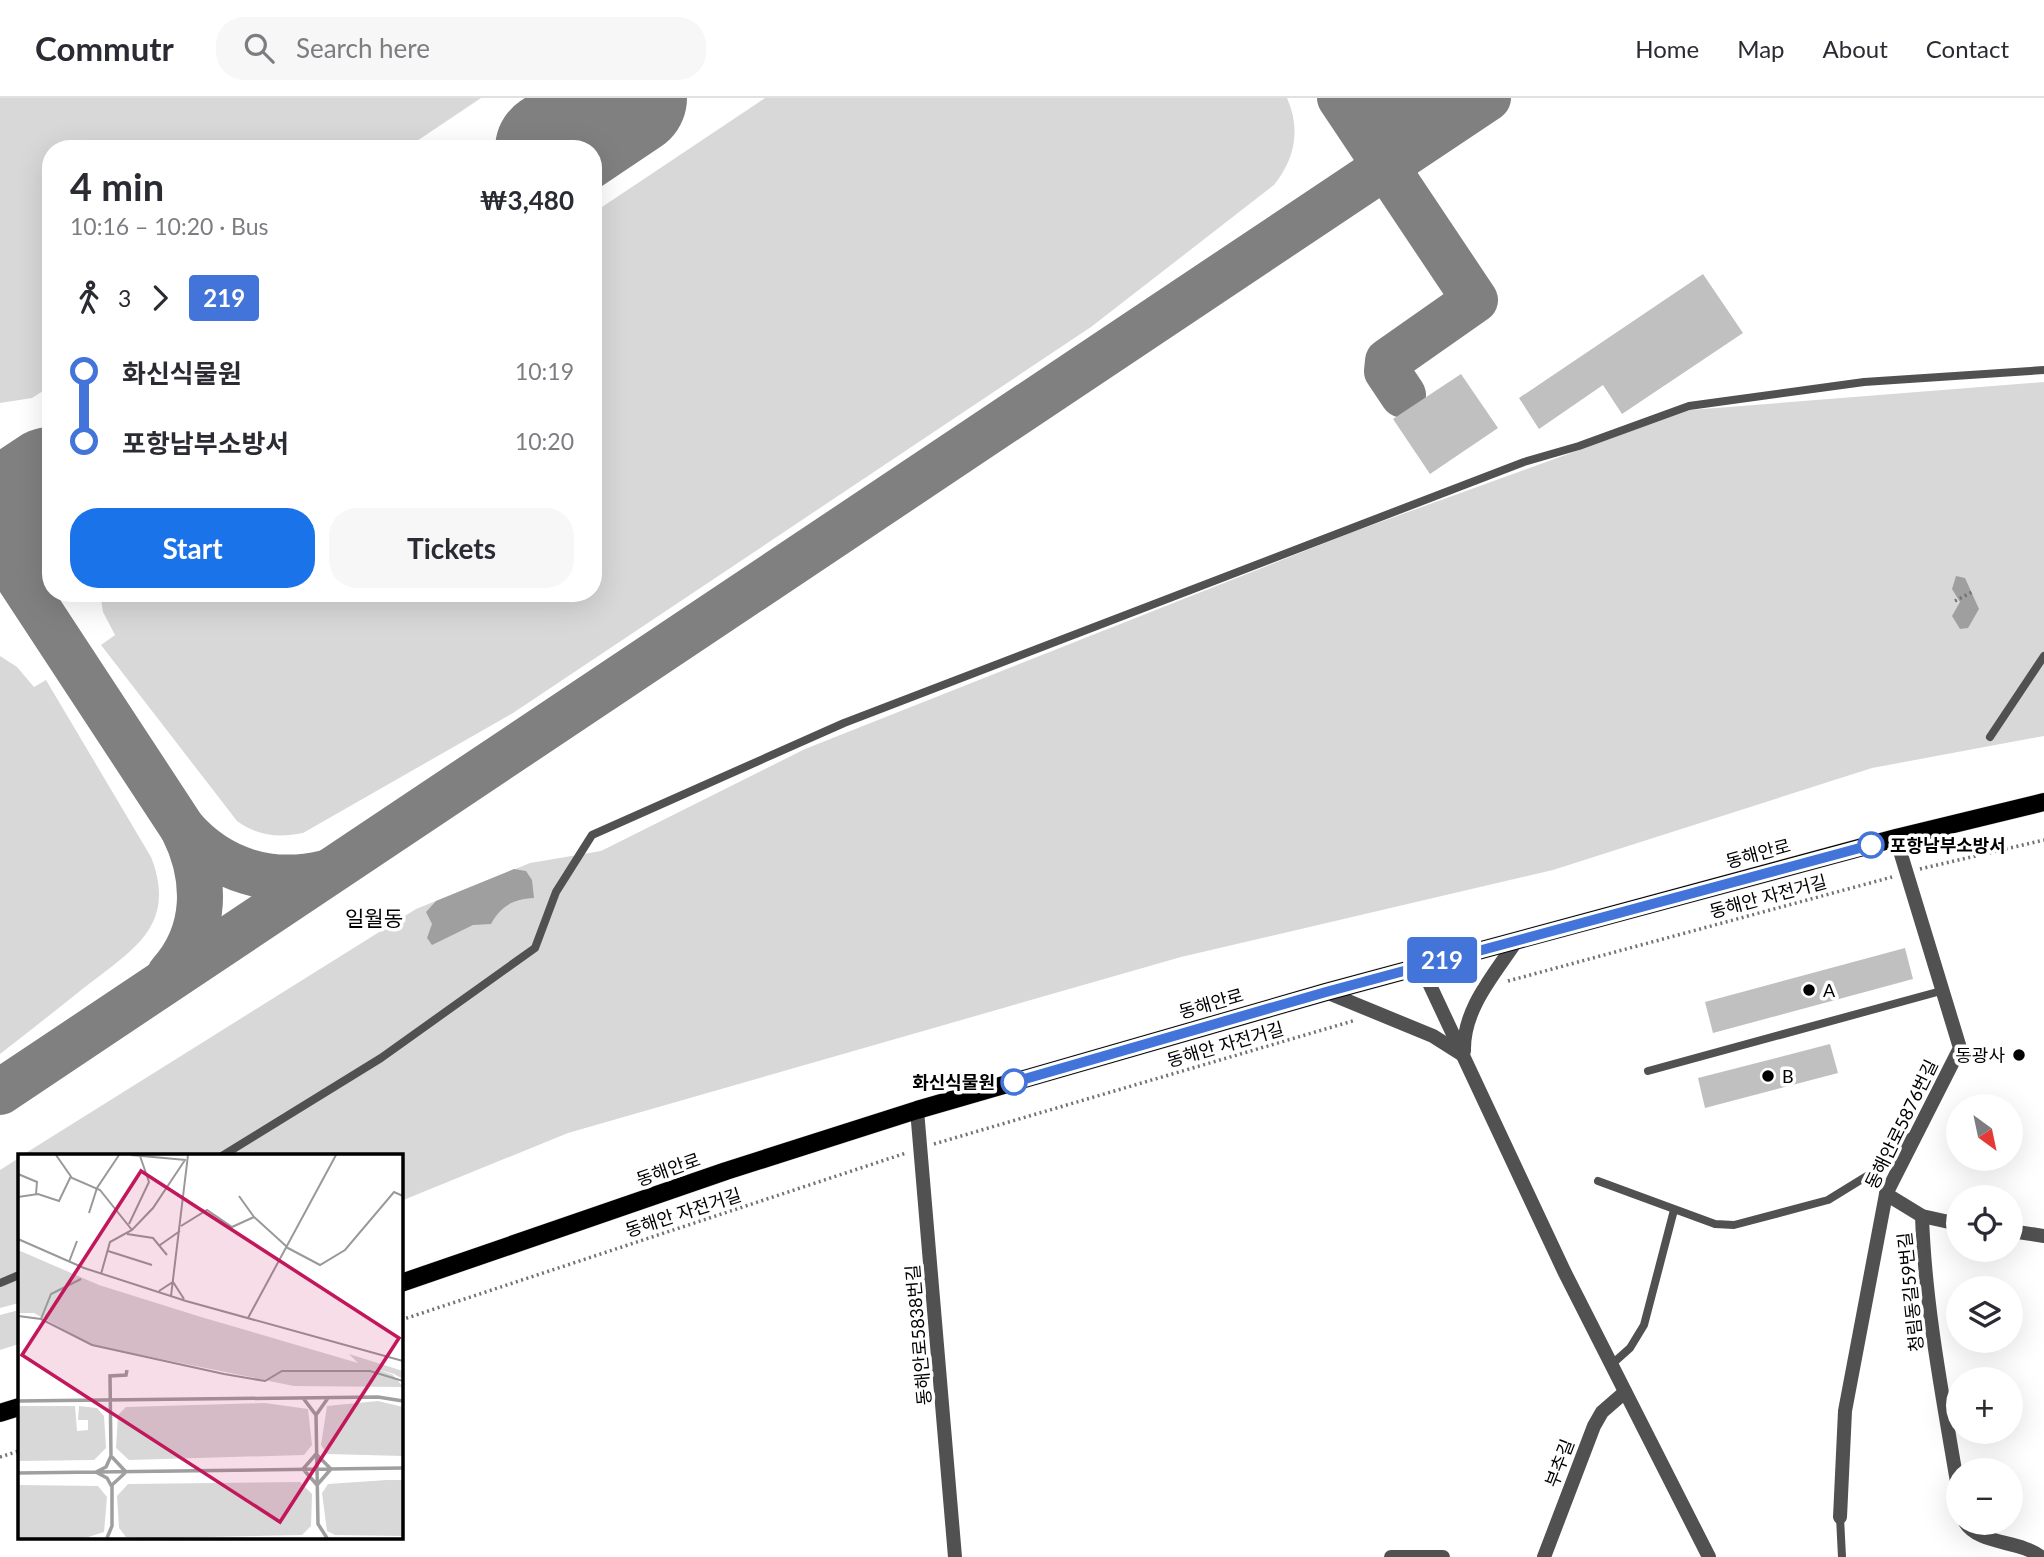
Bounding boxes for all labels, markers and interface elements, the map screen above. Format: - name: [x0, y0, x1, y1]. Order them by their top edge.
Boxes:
- search box: [216, 17, 706, 80]
- text: Commutr: [35, 28, 174, 68]
- icon: search: [240, 29, 278, 67]
- text: Search here: [296, 32, 430, 64]
- text: Home: [1635, 34, 1699, 63]
- text: Map: [1737, 34, 1785, 63]
- text: About: [1823, 34, 1888, 63]
- text: Contact: [1926, 34, 2009, 63]
- text: 4 min: [70, 163, 164, 209]
- text: ₩3,480: [480, 184, 574, 216]
- text: 10:16 – 10:20 · Bus: [70, 212, 269, 240]
- icon: walk: [70, 279, 108, 317]
- icon: forward: [141, 279, 179, 317]
- text: 219: [203, 283, 245, 312]
- text: 3: [118, 284, 131, 312]
- text: 화신식물원: [122, 357, 242, 389]
- text: 10:19: [515, 357, 574, 385]
- text: 포항남부소방서: [122, 427, 289, 459]
- text: 10:20: [515, 427, 574, 455]
- button: Start: [70, 508, 315, 588]
- button: Tickets: [329, 508, 574, 588]
- marker: 포항남부소방서: [1858, 832, 1884, 858]
- street label: 동해안로: [1723, 834, 1793, 872]
- place label: 포항남부소방서: [1890, 834, 2006, 856]
- street label: 동해안 자전거길: [1707, 870, 1829, 922]
- district label: 일월동: [345, 905, 403, 930]
- line badge: 219: [1402, 937, 1482, 983]
- text: 219: [1421, 945, 1463, 974]
- place label: A: [1823, 979, 1836, 1001]
- marker: A: [1801, 982, 1817, 998]
- street label: 동해안로: [1176, 983, 1246, 1023]
- street label: 동해안 자전거길: [1164, 1017, 1286, 1071]
- place label: 동광사: [1955, 1044, 2005, 1066]
- marker: 동광사: [2011, 1047, 2027, 1063]
- street label: 동해안로5876번길: [1860, 1056, 1942, 1192]
- place label: B: [1782, 1065, 1794, 1087]
- marker: B: [1760, 1068, 1776, 1084]
- marker: 화신식물원: [1001, 1069, 1027, 1095]
- place label: 화신식물원: [912, 1071, 995, 1093]
- north arrow: [1946, 1094, 2023, 1171]
- map controls: [1946, 1094, 2023, 1535]
- street label: 동해안로: [633, 1148, 703, 1190]
- inset map: [18, 1154, 402, 1540]
- street label: 동해안 자전거길: [622, 1183, 744, 1241]
- button: locate: [1946, 1185, 2023, 1262]
- street label: 청림동길59번길: [1893, 1231, 1927, 1353]
- street label: 동해안로5838번길: [901, 1264, 935, 1406]
- button: layers: [1946, 1276, 2023, 1353]
- button: +: [1946, 1367, 2023, 1444]
- street label: 부추길: [1540, 1436, 1578, 1490]
- button: −: [1946, 1458, 2023, 1535]

